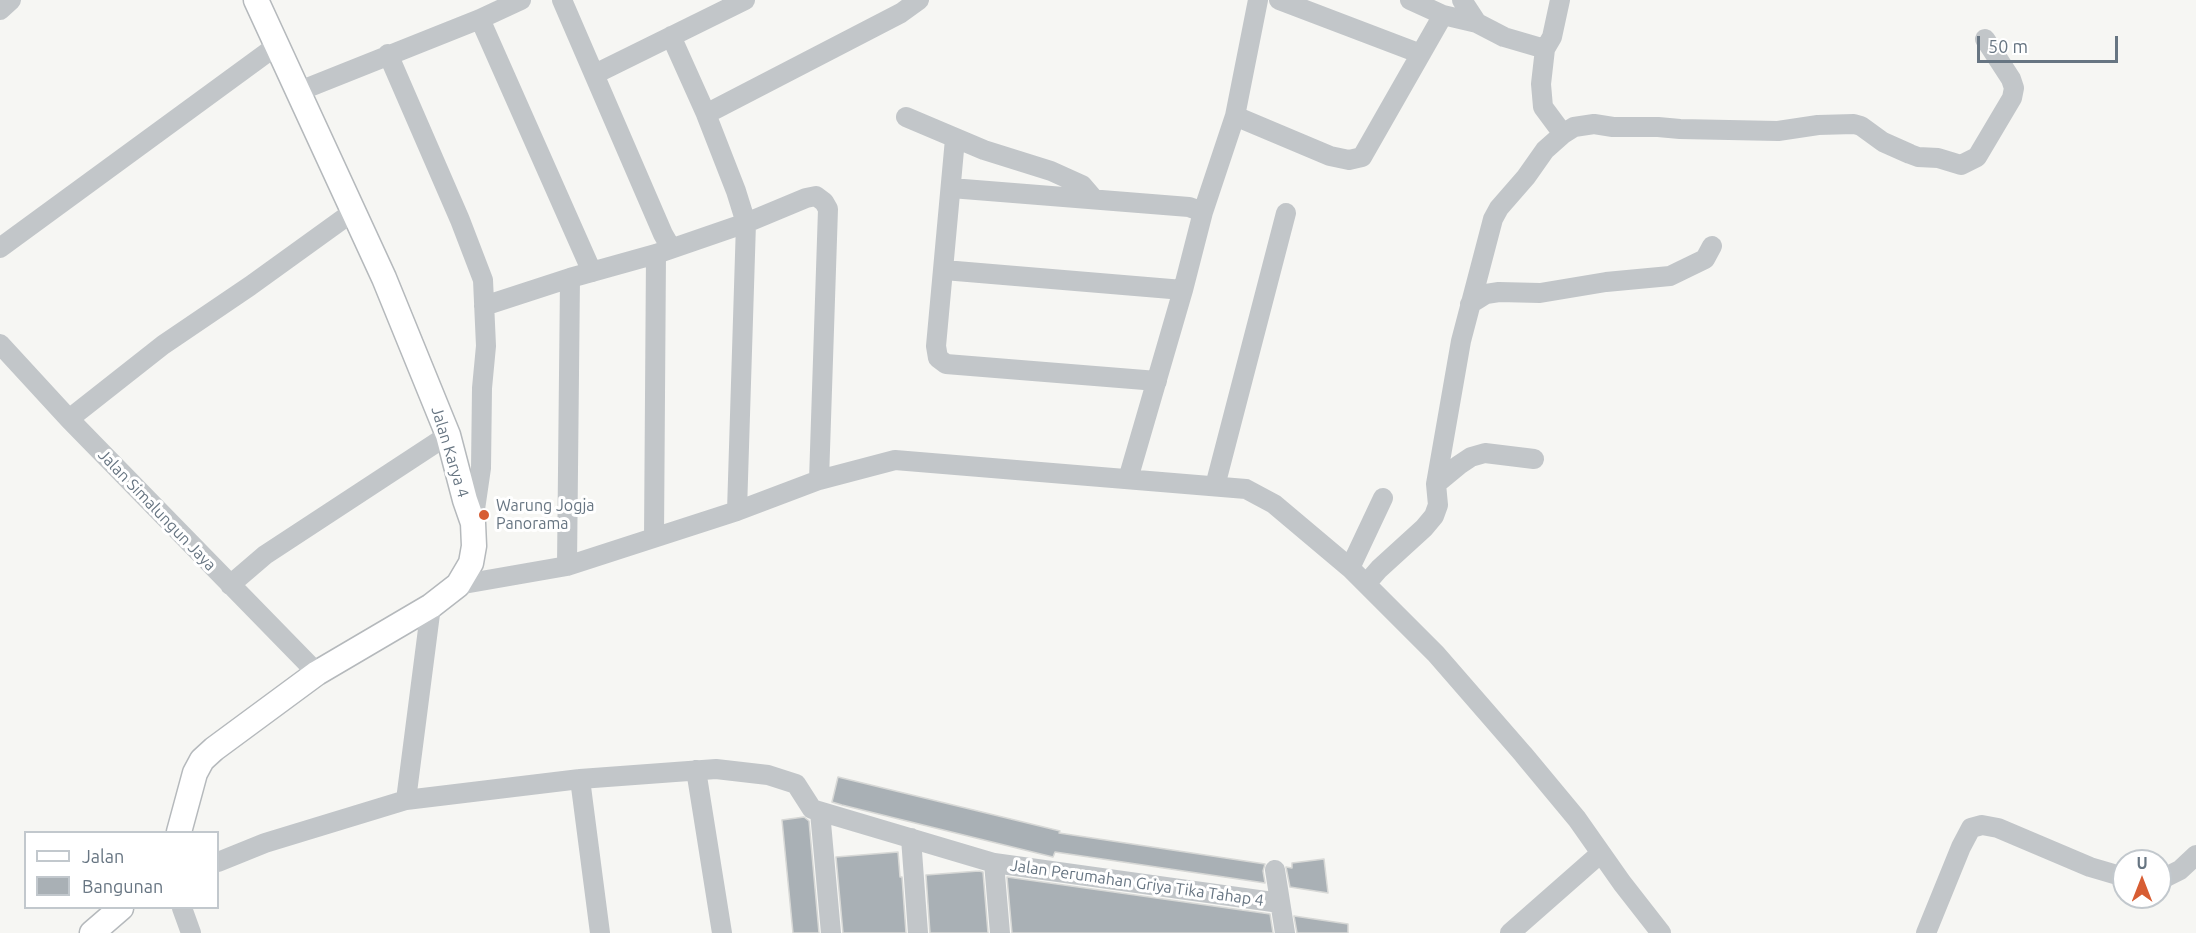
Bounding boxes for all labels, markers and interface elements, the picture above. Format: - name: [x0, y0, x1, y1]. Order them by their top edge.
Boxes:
- scale bar: [1980, 24, 2121, 62]
- text: 50 m: [1988, 36, 2028, 56]
- street label: Jalan Karya 4: [427, 404, 473, 500]
- street label: Jalan Simalungun Jaya: [94, 445, 220, 575]
- place label: Warung Jogja Panorama: [496, 496, 594, 534]
- marker: Warung Jogja Panorama: [477, 508, 491, 522]
- legend: [24, 831, 219, 909]
- text: Jalan: [82, 846, 124, 866]
- north arrow: [2112, 849, 2172, 909]
- text: U: [2136, 854, 2148, 872]
- street label: Jalan Perumahan Griya Tika Tahap 4: [1009, 856, 1265, 910]
- text: Bangunan: [82, 876, 163, 896]

